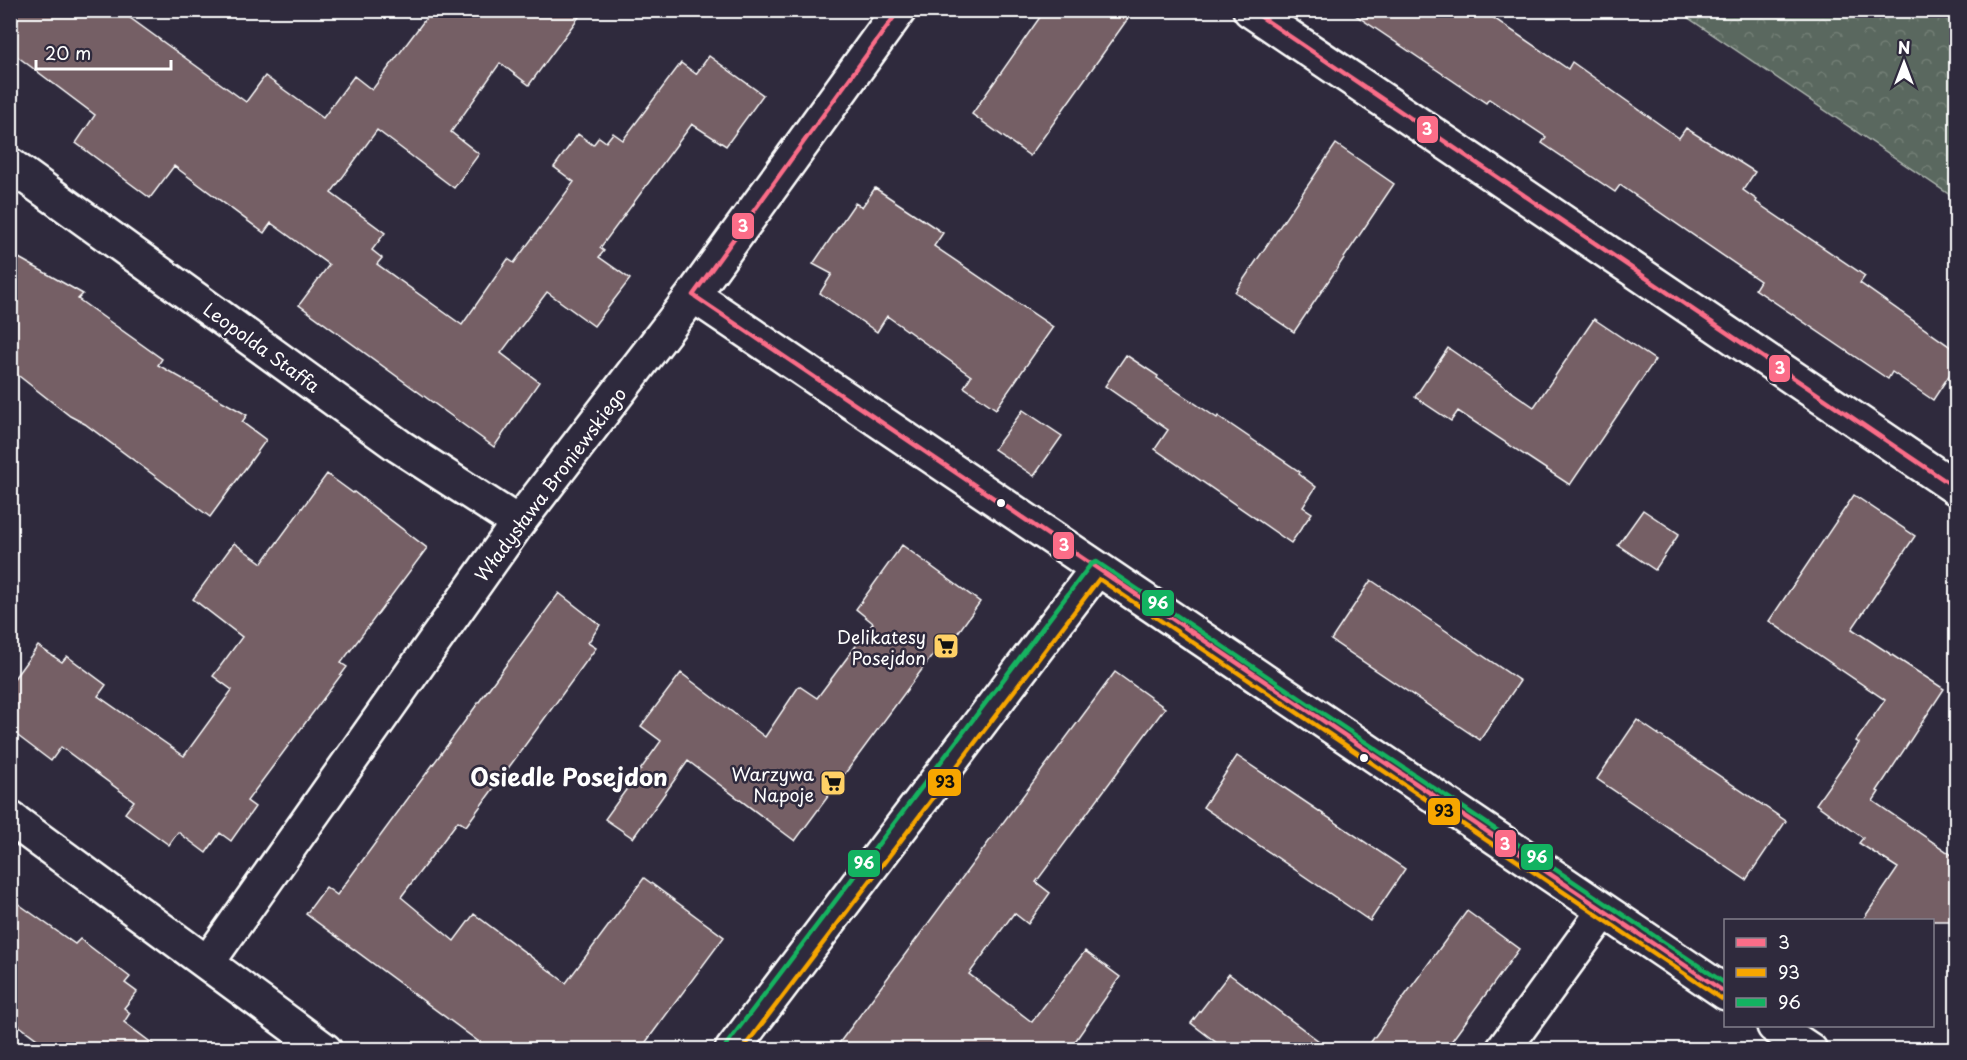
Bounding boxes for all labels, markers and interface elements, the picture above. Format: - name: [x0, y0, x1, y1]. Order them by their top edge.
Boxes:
- scale bar: [36, 33, 171, 71]
- north arrow: [1874, 33, 1934, 93]
- text: N: [1898, 35, 1910, 59]
- text: 20 m: [45, 39, 91, 66]
- line badge: 3: [1416, 115, 1439, 144]
- text: 3: [1422, 116, 1432, 140]
- line badge: 3: [731, 212, 755, 240]
- text: 3: [738, 213, 748, 237]
- street label: Leopolda Staffa: [198, 295, 326, 399]
- line badge: 3: [1768, 354, 1791, 383]
- text: 3: [1775, 355, 1785, 379]
- street label: Władysława Broniewskiego: [468, 381, 632, 587]
- unlabelled marker: [995, 497, 1007, 509]
- line badge: 3: [1052, 531, 1075, 560]
- text: 3: [1059, 532, 1069, 556]
- line badge: 96: [1141, 589, 1175, 617]
- text: 96: [1148, 590, 1168, 614]
- place label: Delikatesy Posejdon: [837, 623, 926, 671]
- supermarket icon: Delikatesy Posejdon: [931, 631, 961, 661]
- unlabelled marker: [1358, 752, 1370, 764]
- district label: Osiedle Posejdon: [470, 758, 668, 794]
- place label: Warzywa Napoje: [731, 760, 815, 808]
- supermarket icon: Warzywa Napoje: [818, 768, 848, 798]
- line badge: 93: [927, 768, 962, 797]
- text: 93: [935, 769, 955, 793]
- line badge: 93: [1427, 797, 1461, 826]
- text: 93: [1434, 798, 1454, 822]
- line badge: 3: [1494, 829, 1517, 858]
- text: 3: [1500, 831, 1510, 855]
- line badge: 96: [1520, 843, 1554, 871]
- text: 96: [1527, 844, 1547, 868]
- line badge: 96: [847, 849, 881, 878]
- text: 96: [854, 850, 874, 874]
- legend: [1724, 919, 1934, 1027]
- text: 3: [1778, 928, 1790, 955]
- text: 93: [1778, 958, 1800, 985]
- text: 96: [1778, 988, 1801, 1015]

